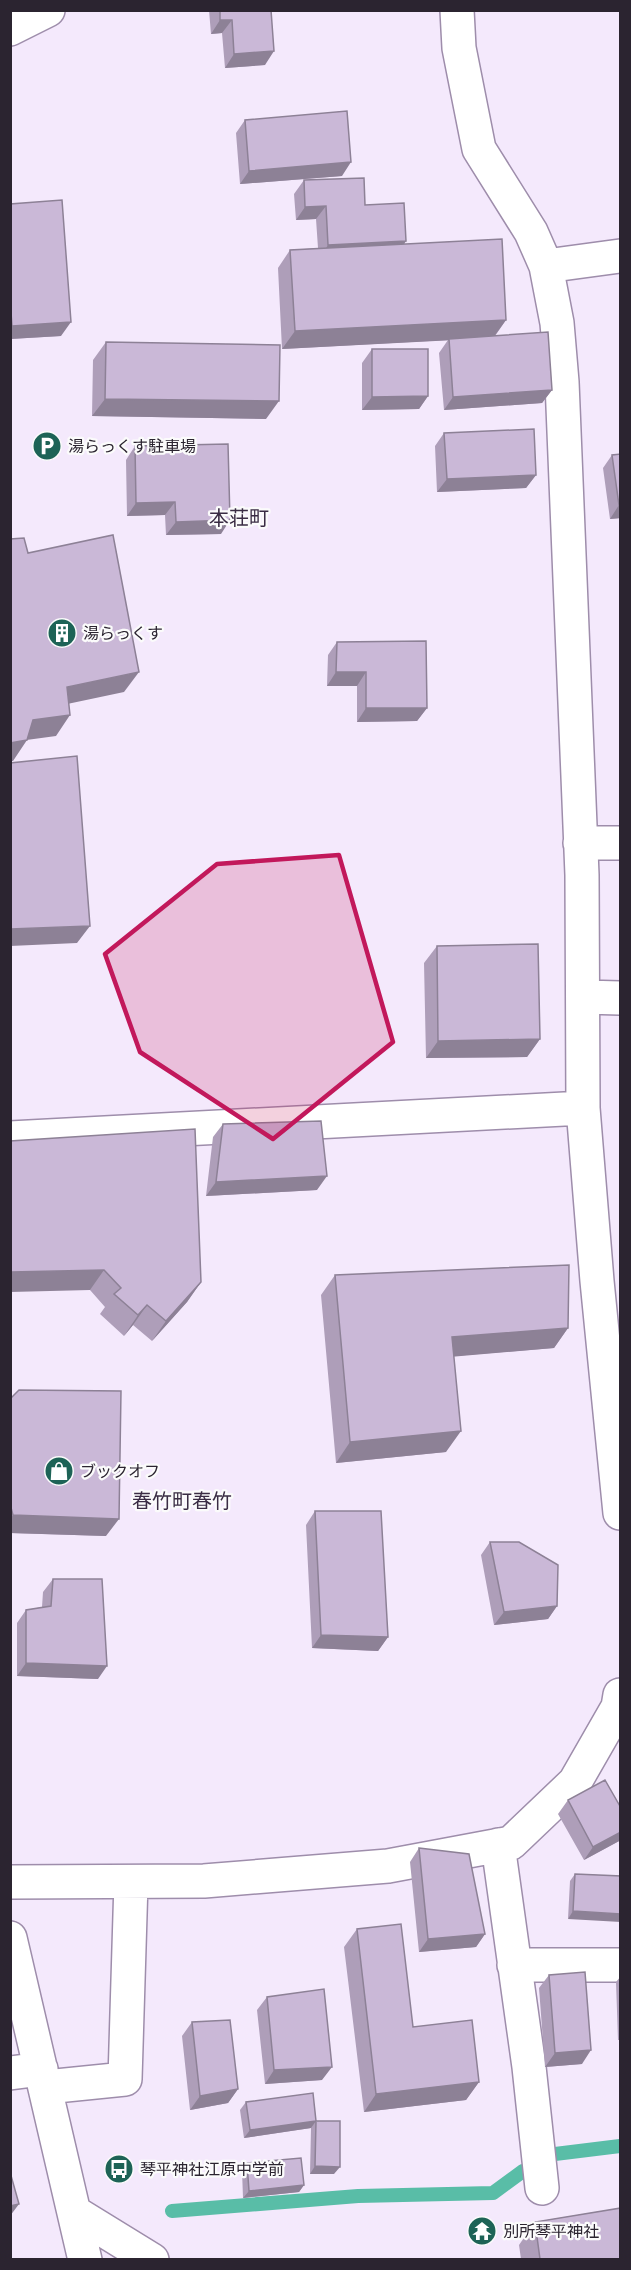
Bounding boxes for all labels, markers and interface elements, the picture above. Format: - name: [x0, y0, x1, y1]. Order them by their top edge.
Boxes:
- parking icon: 湯らっくす駐車場: [31, 430, 63, 462]
- place label: 湯らっくす駐車場: [68, 435, 196, 457]
- district label: 本荘町: [209, 504, 269, 531]
- building icon: 湯らっくす: [46, 617, 78, 649]
- place label: 湯らっくす: [83, 622, 163, 644]
- shop icon: ブックオフ: [43, 1455, 75, 1487]
- place label: ブックオフ: [80, 1460, 160, 1482]
- district label: 春竹町春竹: [132, 1487, 232, 1514]
- bus stop icon: 琴平神社江原中学前: [103, 2153, 135, 2185]
- place label: 琴平神社江原中学前: [140, 2158, 284, 2180]
- temple icon: 別所琴平神社: [466, 2215, 498, 2247]
- place label: 別所琴平神社: [503, 2220, 599, 2242]

